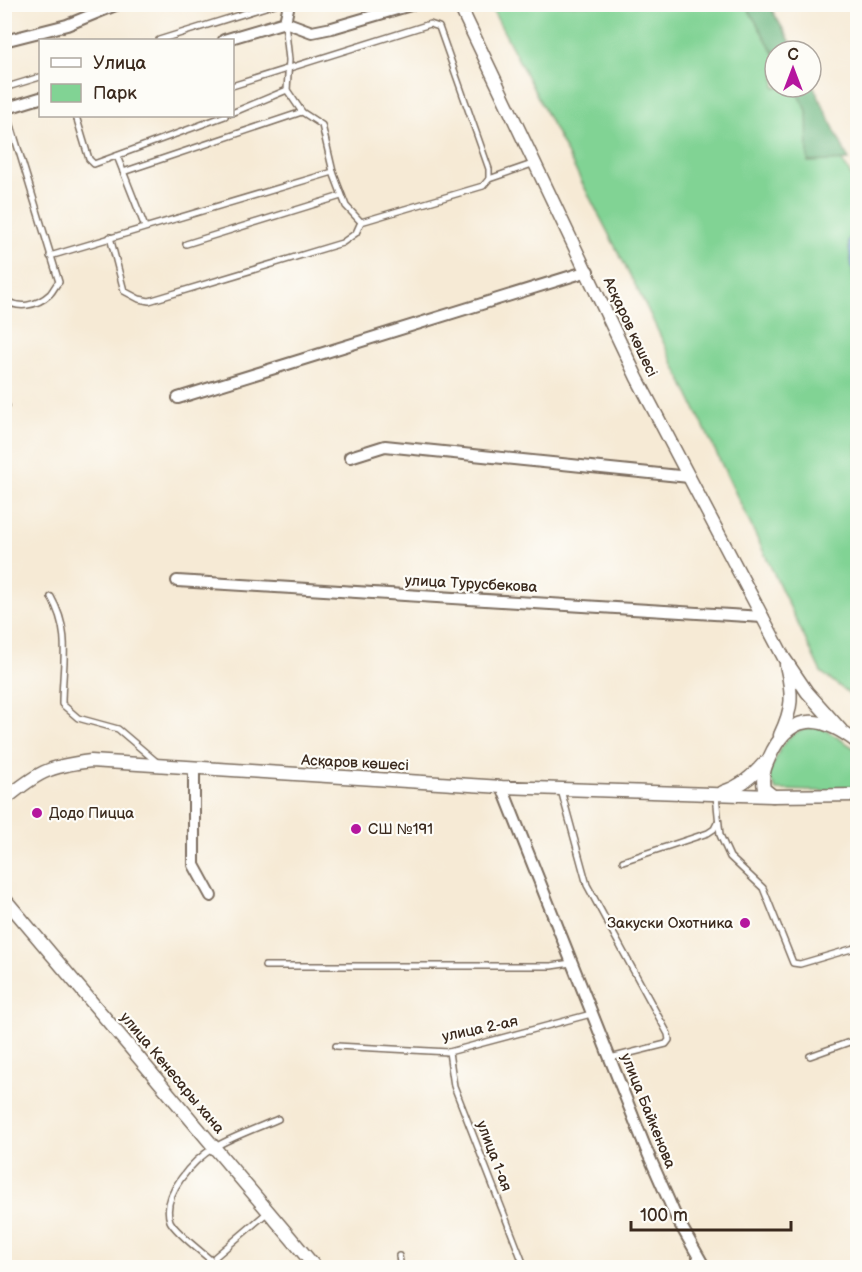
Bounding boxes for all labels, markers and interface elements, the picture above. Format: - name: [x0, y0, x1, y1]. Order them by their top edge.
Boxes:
- legend: [39, 39, 234, 117]
- north arrow: [763, 39, 823, 99]
- text: С: [787, 46, 799, 65]
- text: Улица: [93, 53, 147, 74]
- text: Парк: [93, 83, 137, 104]
- street label: Асқаров көшесі: [598, 273, 661, 380]
- street label: улица Турусбекова: [404, 571, 538, 597]
- street label: Асқаров көшесі: [300, 751, 409, 775]
- place label: Додо Пицца: [49, 804, 134, 823]
- marker: Додо Пицца: [30, 806, 44, 820]
- place label: СШ №191: [368, 820, 433, 839]
- marker: СШ №191: [349, 822, 363, 836]
- place label: Закуски Охотника: [607, 914, 733, 933]
- marker: Закуски Охотника: [738, 916, 752, 930]
- street label: улица Кенесары хана: [116, 1008, 228, 1138]
- street label: улица 2-ая: [440, 1012, 520, 1046]
- street label: улица Байкенова: [616, 1051, 680, 1172]
- street label: улица 1-ая: [472, 1118, 516, 1194]
- scale bar: [631, 1194, 792, 1232]
- text: 100 m: [640, 1205, 688, 1226]

